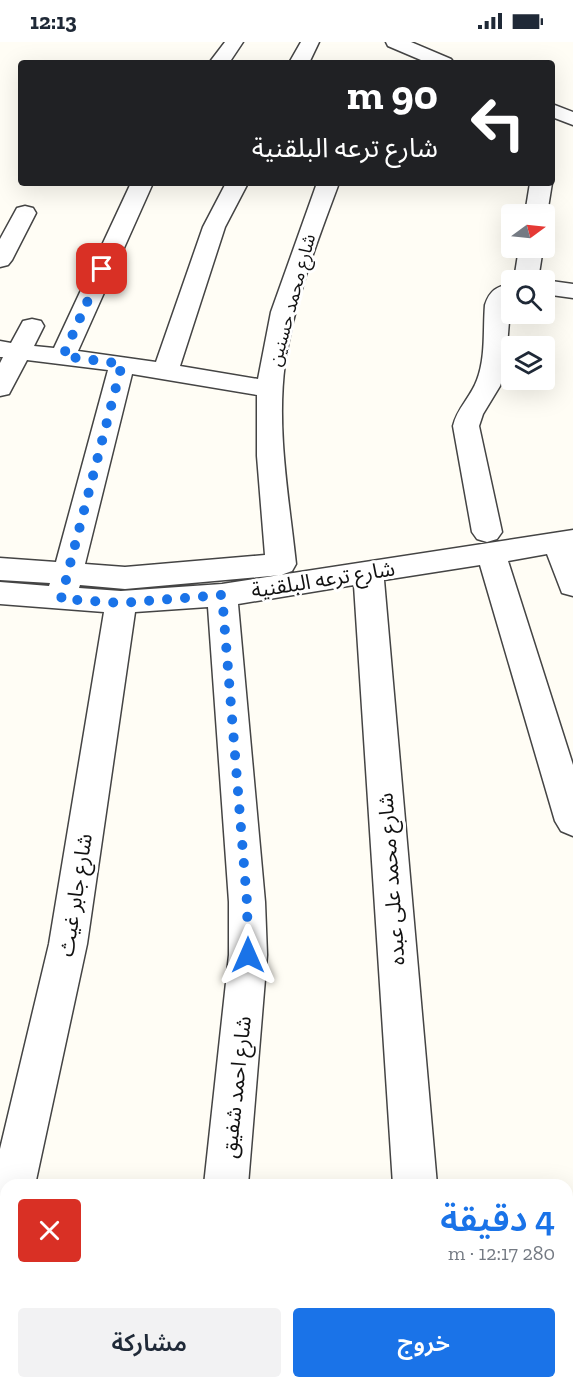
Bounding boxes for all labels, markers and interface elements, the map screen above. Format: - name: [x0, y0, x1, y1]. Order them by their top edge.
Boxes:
- text: 12:13: [30, 8, 77, 35]
- text: 90 m: [347, 69, 438, 120]
- icon: left: [459, 84, 537, 162]
- text: شارع ترعه البلقنية: [252, 132, 438, 164]
- north arrow: [501, 204, 555, 258]
- map controls: [501, 204, 555, 390]
- street label: شارع محمد حسنين: [264, 231, 323, 369]
- pin: [76, 243, 127, 294]
- icon: arrive: [85, 252, 118, 285]
- button: search: [501, 270, 555, 324]
- button: layers: [501, 336, 555, 390]
- street label: شارع ترعه البلقنية: [249, 555, 397, 606]
- street label: شارع محمد على عبده: [373, 792, 412, 966]
- street label: شارع جابر غيث: [53, 832, 100, 959]
- position arrow: [216, 923, 280, 987]
- street label: شارع احمد شفيق: [216, 1015, 259, 1160]
- text: 4 دقيقة: [440, 1197, 555, 1240]
- button: close: [18, 1199, 81, 1262]
- text: 280 m · 12:17: [448, 1241, 555, 1265]
- button: مشاركة: [18, 1308, 281, 1377]
- button: خروج: [293, 1308, 555, 1377]

